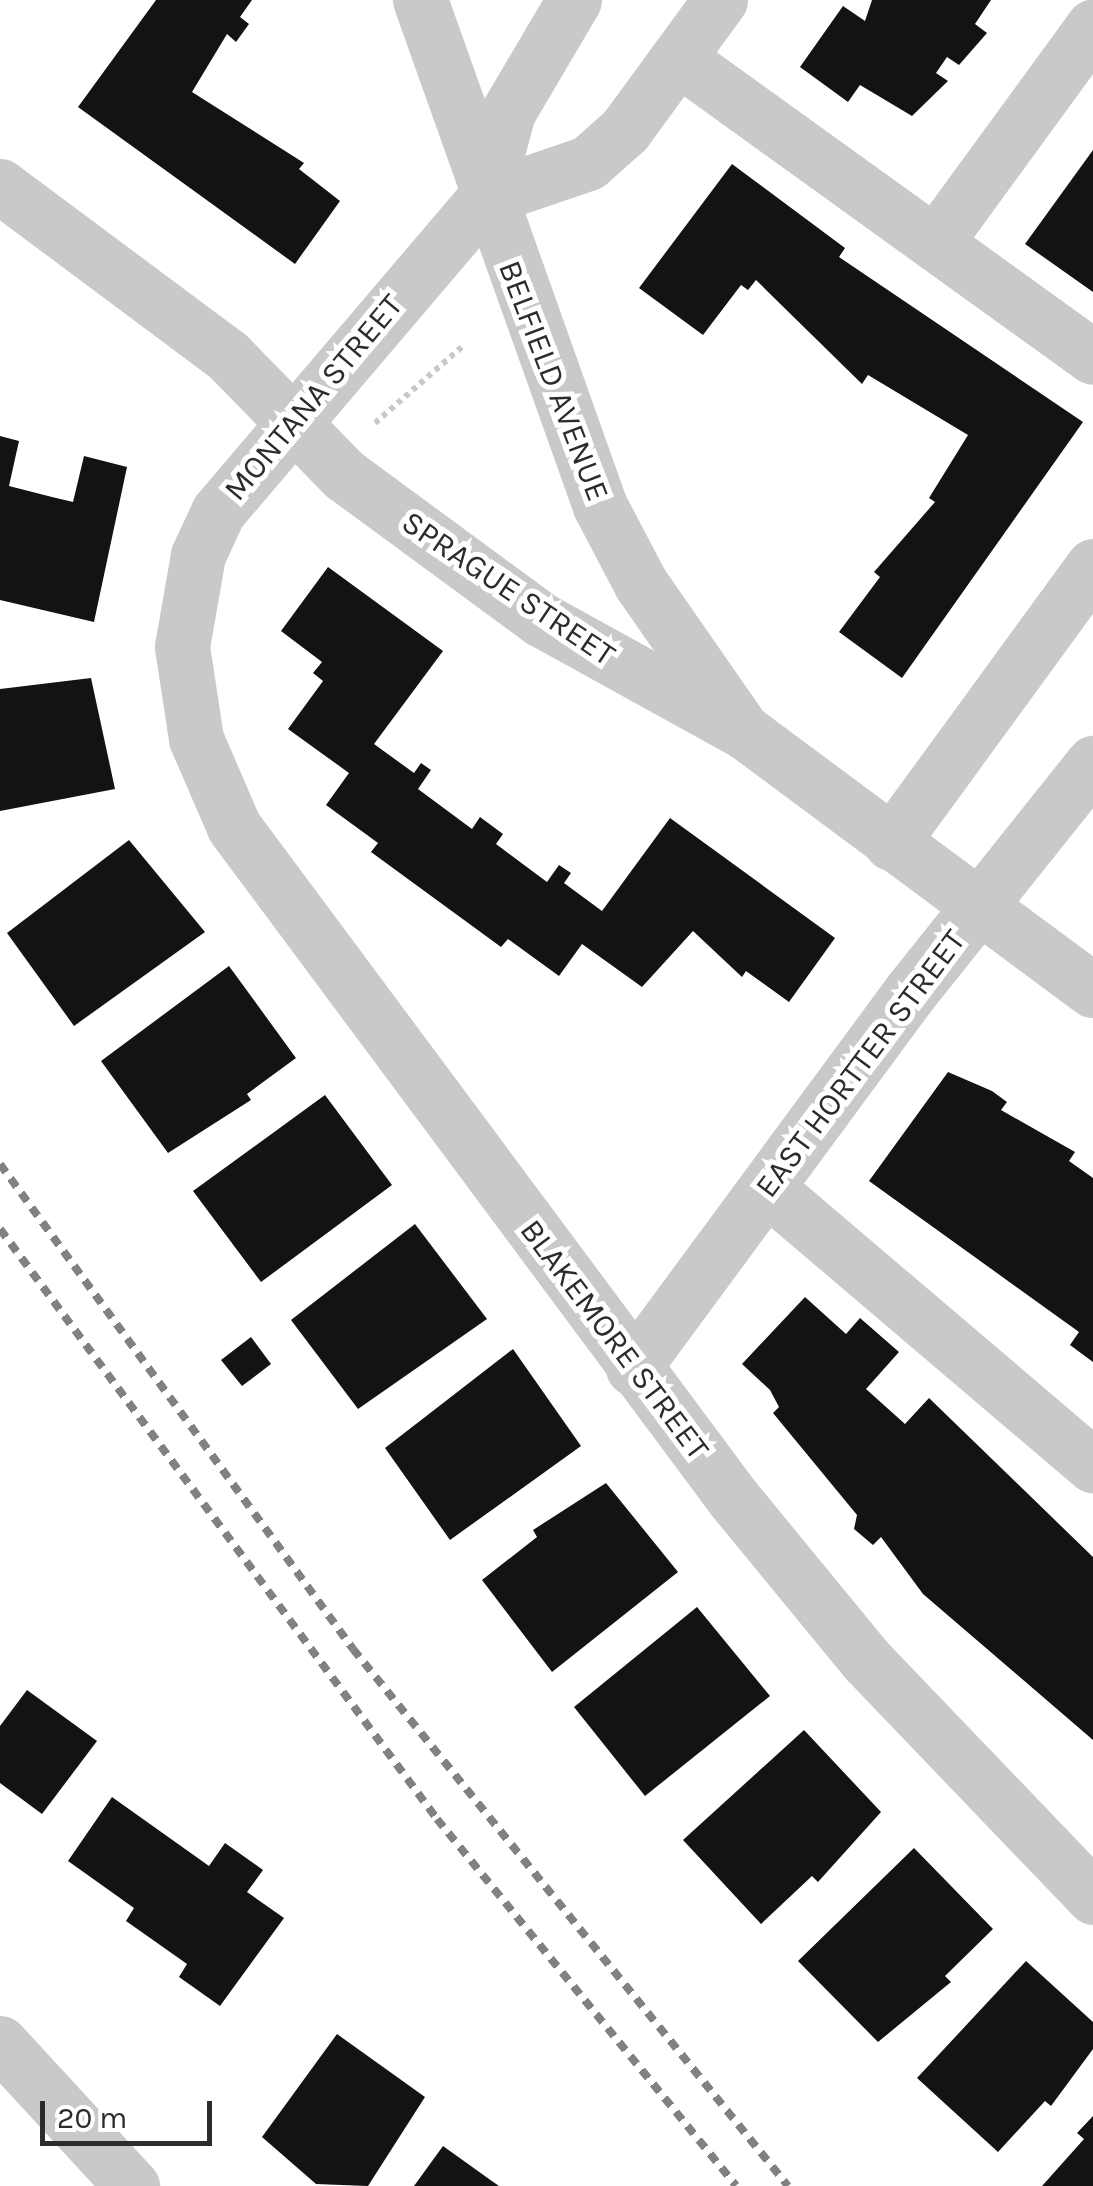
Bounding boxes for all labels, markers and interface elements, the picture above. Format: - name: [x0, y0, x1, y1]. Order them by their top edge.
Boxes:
- street label: BELFIELD AVENUE: [489, 255, 617, 507]
- street label: MONTANA STREET: [217, 287, 411, 509]
- street label: SPRAGUE STREET: [394, 503, 622, 675]
- street label: EAST HORTTER STREET: [748, 923, 974, 1205]
- street label: BLAKEMORE STREET: [511, 1212, 717, 1468]
- scale bar: [45, 2081, 218, 2143]
- text: 20 m: [57, 2100, 127, 2136]

